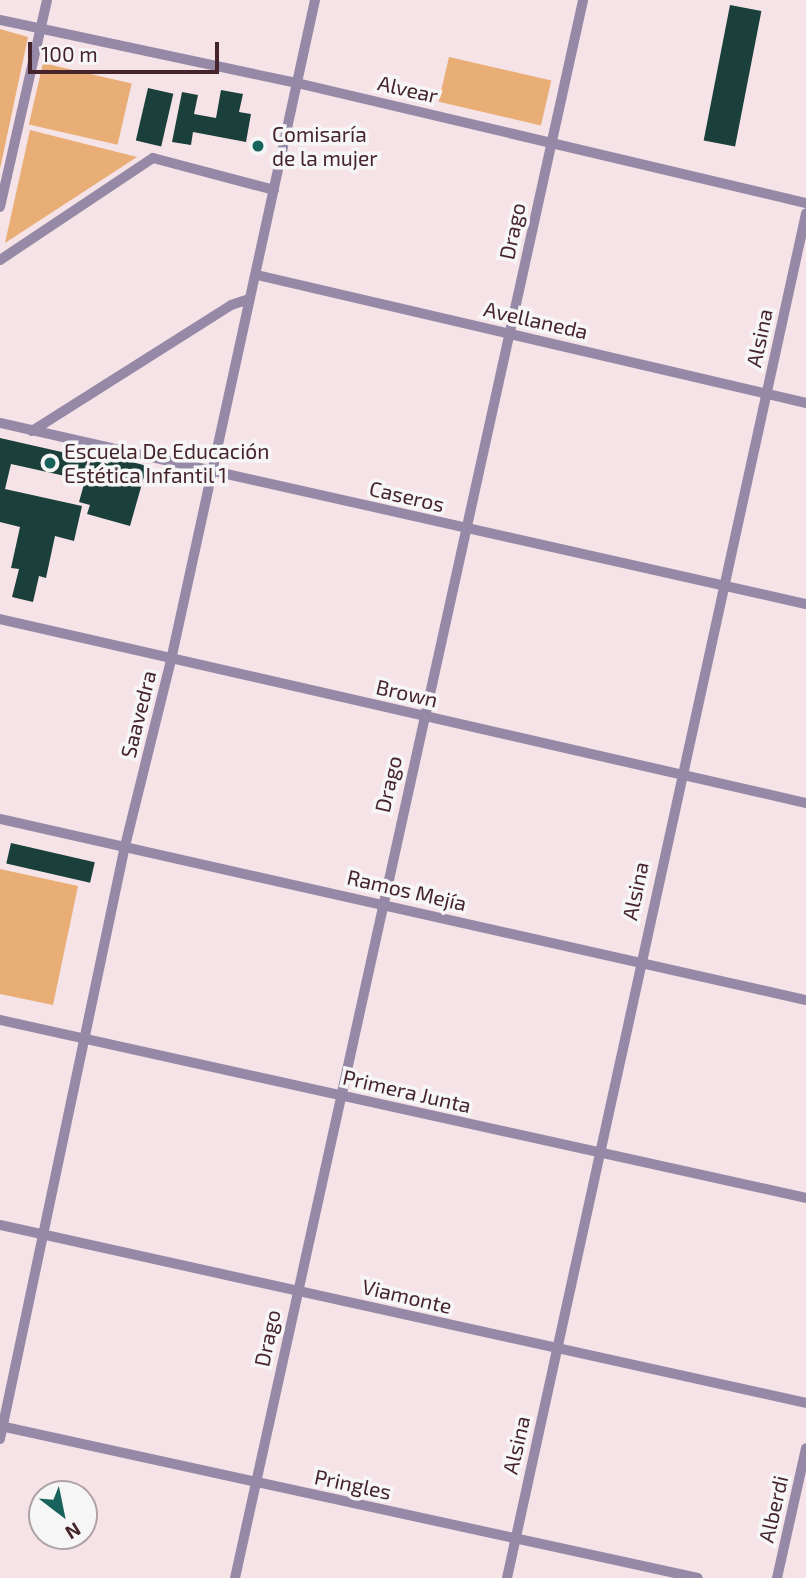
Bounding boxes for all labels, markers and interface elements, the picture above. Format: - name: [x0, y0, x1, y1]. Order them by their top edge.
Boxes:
- scale bar: [32, 28, 222, 72]
- text: 100 m: [41, 41, 98, 66]
- street label: Alvear: [375, 70, 441, 108]
- place label: Comisaría de la mujer: [272, 121, 378, 171]
- marker: Comisaría de la mujer: [250, 138, 266, 154]
- street label: Drago: [494, 200, 530, 262]
- street label: Avellaneda: [482, 296, 590, 344]
- street label: Alsina: [741, 307, 777, 369]
- place label: Escuela De Educación Estética Infantil 1: [64, 438, 269, 488]
- marker: Escuela De Educación Estética Infantil 1: [42, 455, 58, 471]
- street label: Caseros: [367, 475, 447, 517]
- street label: Saavedra: [115, 668, 161, 760]
- street label: Brown: [374, 674, 440, 712]
- street label: Drago: [369, 753, 407, 815]
- street label: Alsina: [617, 860, 653, 922]
- street label: Ramos Mejía: [345, 864, 469, 916]
- street label: Primera Junta: [340, 1064, 474, 1118]
- street label: Viamonte: [360, 1273, 454, 1319]
- street label: Drago: [249, 1307, 285, 1369]
- street label: Alsina: [497, 1413, 535, 1477]
- street label: Pringles: [312, 1464, 394, 1504]
- street label: Alberdi: [753, 1473, 793, 1545]
- north arrow: [28, 1480, 98, 1550]
- text: N: [61, 1518, 85, 1545]

